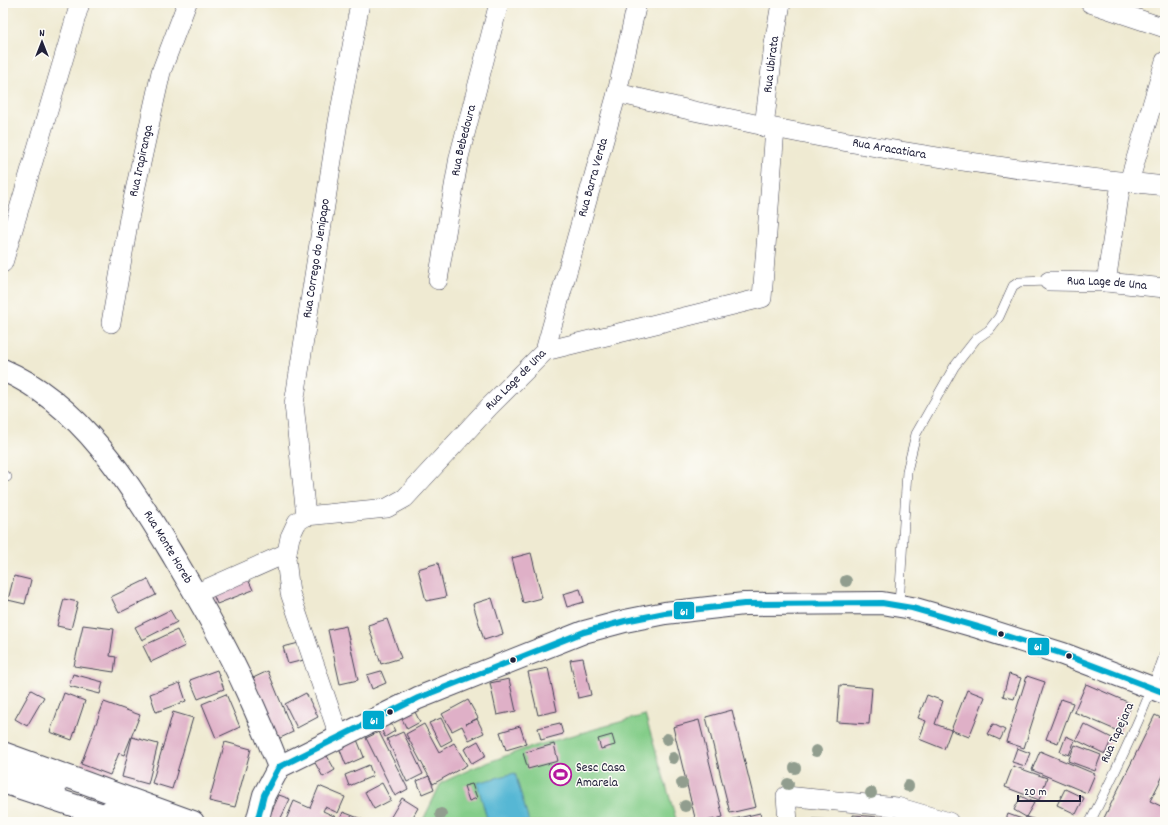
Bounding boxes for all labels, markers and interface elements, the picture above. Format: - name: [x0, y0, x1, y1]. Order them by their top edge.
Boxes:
- north arrow: [22, 22, 62, 62]
- text: N: [39, 26, 45, 42]
- street label: Rua Ubirata: [759, 34, 785, 94]
- street label: Rua Bebedoura: [446, 102, 482, 177]
- street label: Rua Irapiranga: [124, 122, 159, 199]
- street label: Rua Aracatiara: [851, 133, 928, 165]
- street label: Rua Barra Verda: [573, 135, 614, 219]
- street label: Rua Corrego do Jenipapo: [298, 197, 335, 320]
- street label: Rua Lage de Una: [1067, 272, 1149, 296]
- street label: Rua Lage de Una: [481, 344, 552, 415]
- street label: Rua Monte Horeb: [138, 507, 197, 588]
- line badge: 61: [673, 601, 695, 620]
- text: 61: [680, 605, 688, 621]
- unlabelled marker: [996, 629, 1006, 639]
- line badge: 61: [1027, 637, 1050, 656]
- text: 61: [1034, 640, 1042, 656]
- unlabelled marker: [1064, 651, 1074, 661]
- unlabelled marker: [508, 655, 518, 665]
- street label: Rua Tapejara: [1096, 699, 1140, 766]
- unlabelled marker: [385, 707, 395, 717]
- line badge: 61: [362, 710, 385, 730]
- text: 61: [370, 714, 378, 730]
- place label: Sesc Casa Amarela: [576, 759, 626, 793]
- sports icon: Sesc Casa Amarela: [547, 762, 573, 788]
- scale bar: [1018, 777, 1080, 803]
- text: 20 m: [1024, 784, 1047, 801]

